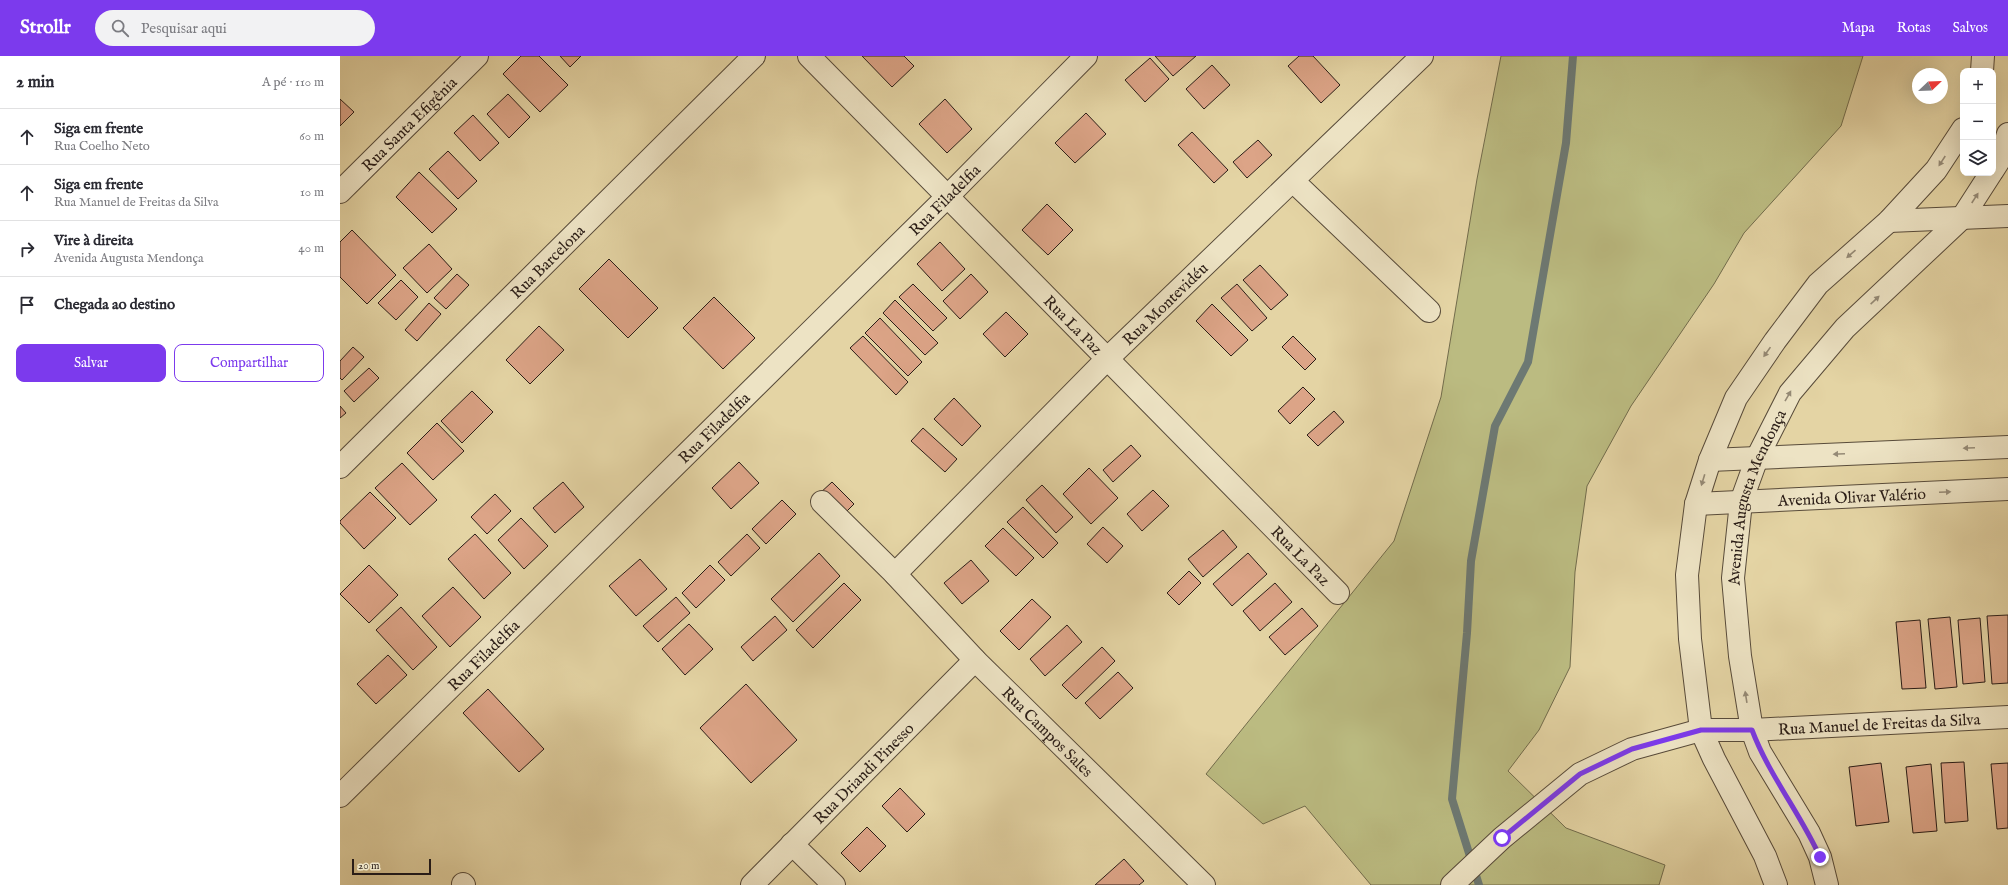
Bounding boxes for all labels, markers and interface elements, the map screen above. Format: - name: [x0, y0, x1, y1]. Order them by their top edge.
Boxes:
- search box: [95, 10, 375, 46]
- text: Strollr: [20, 16, 71, 40]
- icon: search: [109, 17, 131, 39]
- text: Pesquisar aqui: [141, 19, 227, 38]
- text: Mapa: [1842, 19, 1875, 37]
- text: Rotas: [1897, 19, 1931, 37]
- text: Salvos: [1953, 19, 1988, 37]
- north arrow: [1912, 68, 1948, 104]
- map controls: [1960, 68, 1996, 176]
- button: +: [1960, 68, 1996, 104]
- text: 2 min: [16, 72, 54, 93]
- street label: Rua Santa Efigênia: [358, 73, 462, 177]
- text: A pé · 110 m: [262, 74, 324, 91]
- button: −: [1960, 104, 1996, 140]
- text: Siga em frente: [54, 119, 143, 138]
- icon: ahead: [16, 126, 38, 148]
- text: 60 m: [299, 128, 324, 145]
- text: Rua Coelho Neto: [54, 138, 150, 155]
- button: layers: [1960, 140, 1996, 176]
- one-way arrow: [1938, 155, 1945, 167]
- street label: Rua Filadelfia: [906, 161, 986, 241]
- text: Siga em frente: [54, 175, 143, 194]
- icon: ahead: [16, 182, 38, 204]
- text: 10 m: [300, 184, 324, 201]
- one-way arrow: [1972, 192, 1979, 204]
- text: Rua Manuel de Freitas da Silva: [54, 194, 219, 211]
- street label: Rua Barcelona: [507, 221, 590, 304]
- text: Vire à direita: [54, 231, 133, 250]
- icon: right: [16, 238, 38, 260]
- text: 40 m: [298, 240, 324, 257]
- text: Avenida Augusta Mendonça: [54, 250, 204, 267]
- one-way arrow: [1846, 250, 1857, 259]
- street label: Rua Montevidéu: [1119, 259, 1213, 351]
- street label: Rua La Paz: [1038, 292, 1106, 360]
- icon: arrive: [16, 294, 38, 316]
- text: Chegada ao destino: [54, 295, 175, 314]
- one-way arrow: [1870, 295, 1880, 305]
- button: Salvar: [16, 344, 166, 382]
- button: Compartilhar: [174, 344, 324, 382]
- one-way arrow: [1763, 347, 1771, 357]
- street label: Rua Filadelfia: [675, 389, 755, 468]
- one-way arrow: [1785, 390, 1792, 402]
- street label: Avenida Augusta Mendonça: [1725, 407, 1792, 588]
- one-way arrow: [1963, 445, 1975, 452]
- one-way arrow: [1832, 451, 1845, 457]
- one-way arrow: [1700, 475, 1706, 487]
- street label: Avenida Olivar Valério: [1776, 485, 1927, 512]
- one-way arrow: [1939, 488, 1951, 495]
- street label: Rua La Paz: [1266, 523, 1333, 591]
- street label: Rua Filadelfia: [444, 616, 525, 696]
- street label: Rua Campos Sales: [996, 684, 1097, 782]
- one-way arrow: [1743, 691, 1749, 703]
- street label: Rua Manuel de Freitas da Silva: [1777, 710, 1981, 741]
- street label: Rua Driandi Pinesso: [810, 719, 919, 829]
- route start: [1493, 829, 1511, 847]
- route end: [1811, 848, 1829, 866]
- scale bar: [352, 857, 431, 876]
- text: 20 m: [358, 859, 379, 873]

